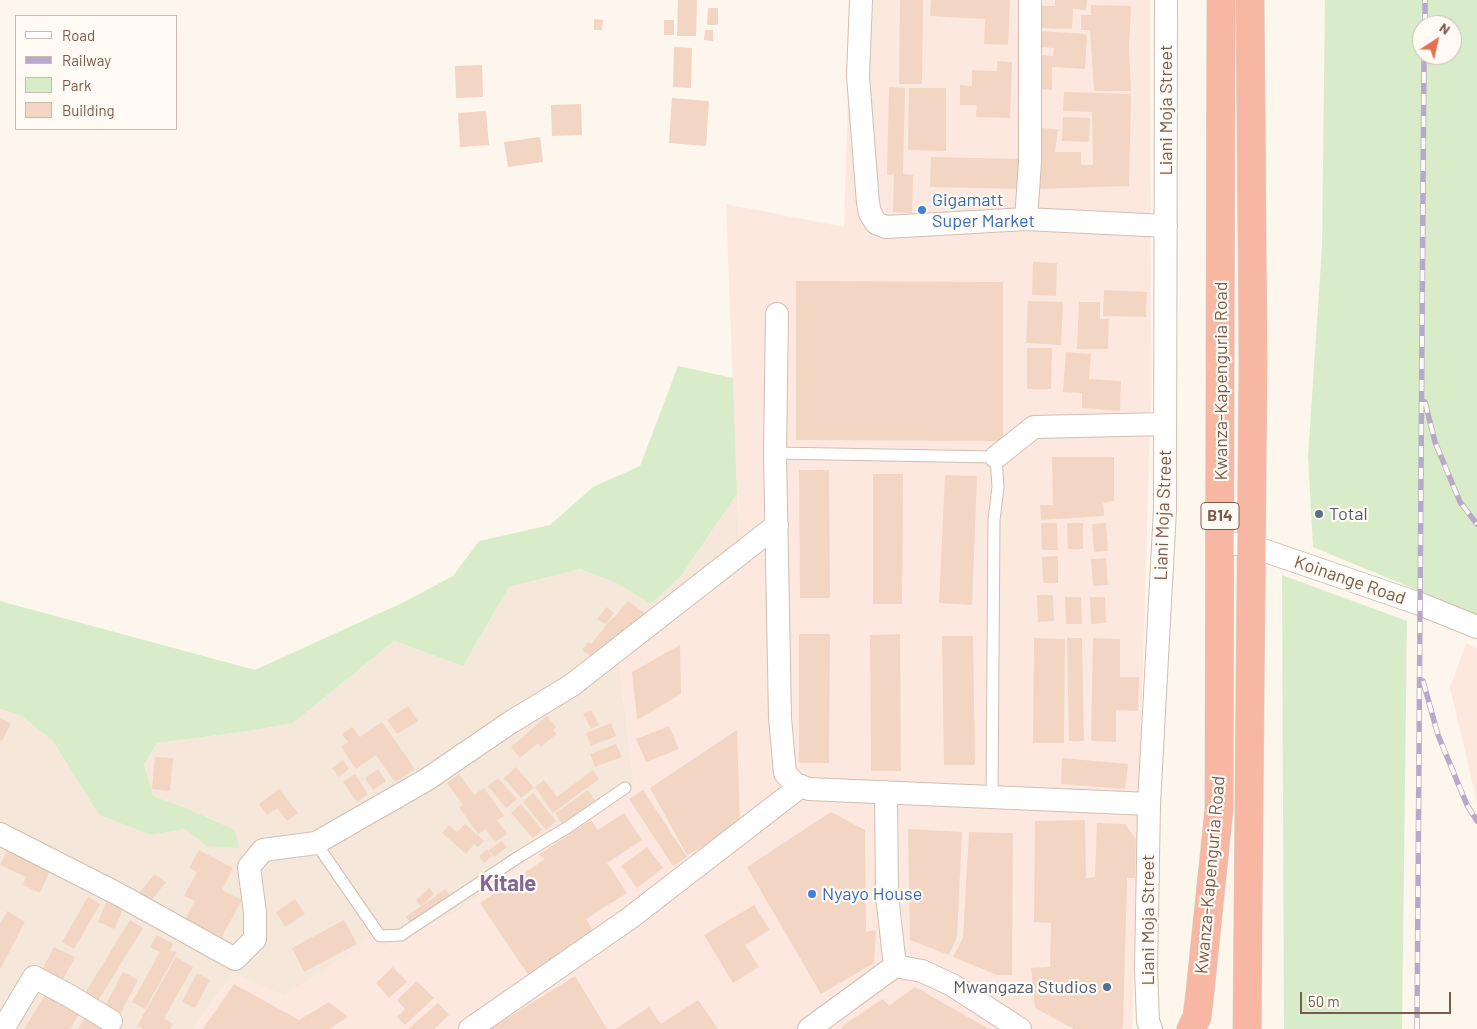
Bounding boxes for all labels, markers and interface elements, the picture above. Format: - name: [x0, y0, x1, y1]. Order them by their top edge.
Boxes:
- legend: [15, 15, 178, 130]
- north arrow: [1412, 15, 1462, 65]
- text: N: [1437, 18, 1454, 38]
- text: Road: [62, 26, 95, 44]
- street label: Liani Moja Street: [1155, 45, 1177, 175]
- text: Railway: [62, 51, 111, 69]
- text: Park: [62, 76, 91, 94]
- text: Building: [62, 101, 115, 119]
- place label: Gigamatt Super Market: [932, 189, 1035, 232]
- marker: Gigamatt Super Market: [916, 204, 928, 216]
- street label: Kwanza-Kapenguria Road: [1210, 282, 1232, 480]
- street label: Liani Moja Street: [1150, 449, 1176, 581]
- road number: B14: [1201, 502, 1239, 530]
- place label: Total: [1329, 503, 1368, 525]
- marker: Total: [1313, 508, 1325, 520]
- street label: Koinange Road: [1291, 551, 1409, 609]
- street label: Kwanza-Kapenguria Road: [1191, 775, 1229, 975]
- street label: Liani Moja Street: [1137, 855, 1159, 985]
- district label: Kitale: [480, 871, 536, 897]
- place label: Nyayo House: [822, 883, 922, 905]
- marker: Nyayo House: [806, 888, 818, 900]
- place label: Mwangaza Studios: [953, 976, 1097, 998]
- marker: Mwangaza Studios: [1101, 981, 1113, 993]
- scale bar: [1302, 982, 1453, 1014]
- text: 50 m: [1308, 992, 1340, 1010]

